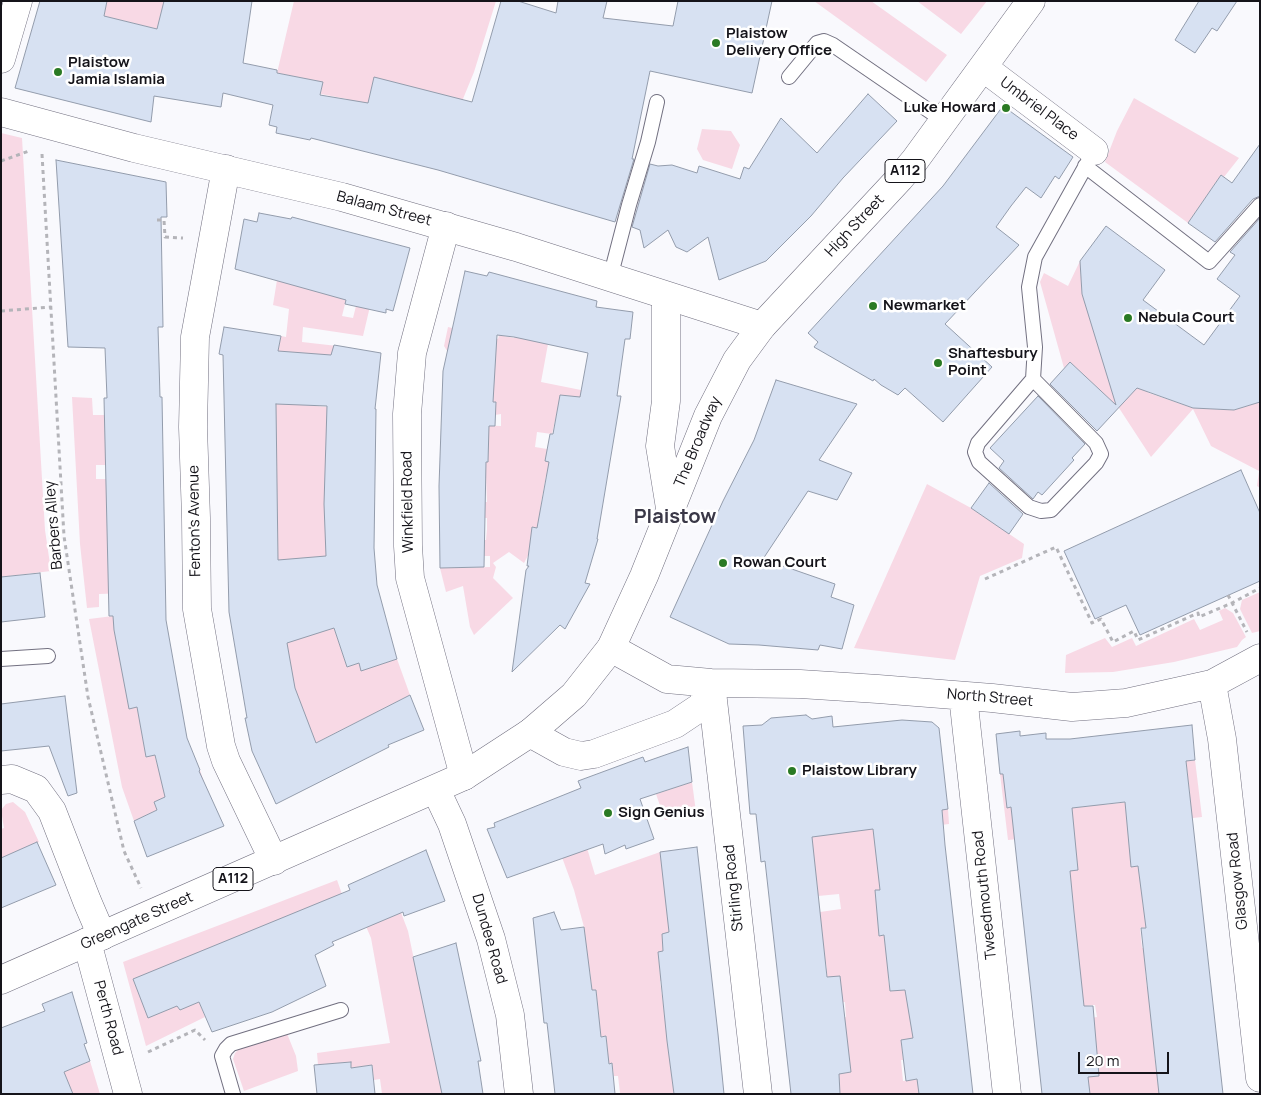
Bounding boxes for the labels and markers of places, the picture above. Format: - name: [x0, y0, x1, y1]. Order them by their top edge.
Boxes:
- place label: Plaistow Delivery Office: [726, 25, 832, 60]
- marker: Plaistow Delivery Office: [710, 37, 722, 49]
- place label: Plaistow Jamia Islamia: [68, 54, 165, 89]
- marker: Plaistow Jamia Islamia: [52, 66, 64, 78]
- place label: Luke Howard: [904, 99, 996, 117]
- marker: Luke Howard: [1000, 102, 1012, 114]
- place label: Newmarket: [883, 297, 966, 315]
- marker: Newmarket: [867, 300, 879, 312]
- place label: Nebula Court: [1138, 309, 1234, 327]
- marker: Nebula Court: [1122, 312, 1134, 324]
- place label: Shaftesbury Point: [948, 345, 1038, 380]
- marker: Shaftesbury Point: [932, 357, 944, 369]
- place label: Rowan Court: [733, 554, 827, 572]
- marker: Rowan Court: [717, 557, 729, 569]
- place label: Plaistow Library: [802, 762, 917, 780]
- marker: Plaistow Library: [786, 765, 798, 777]
- place label: Sign Genius: [618, 804, 705, 822]
- marker: Sign Genius: [602, 807, 614, 819]

